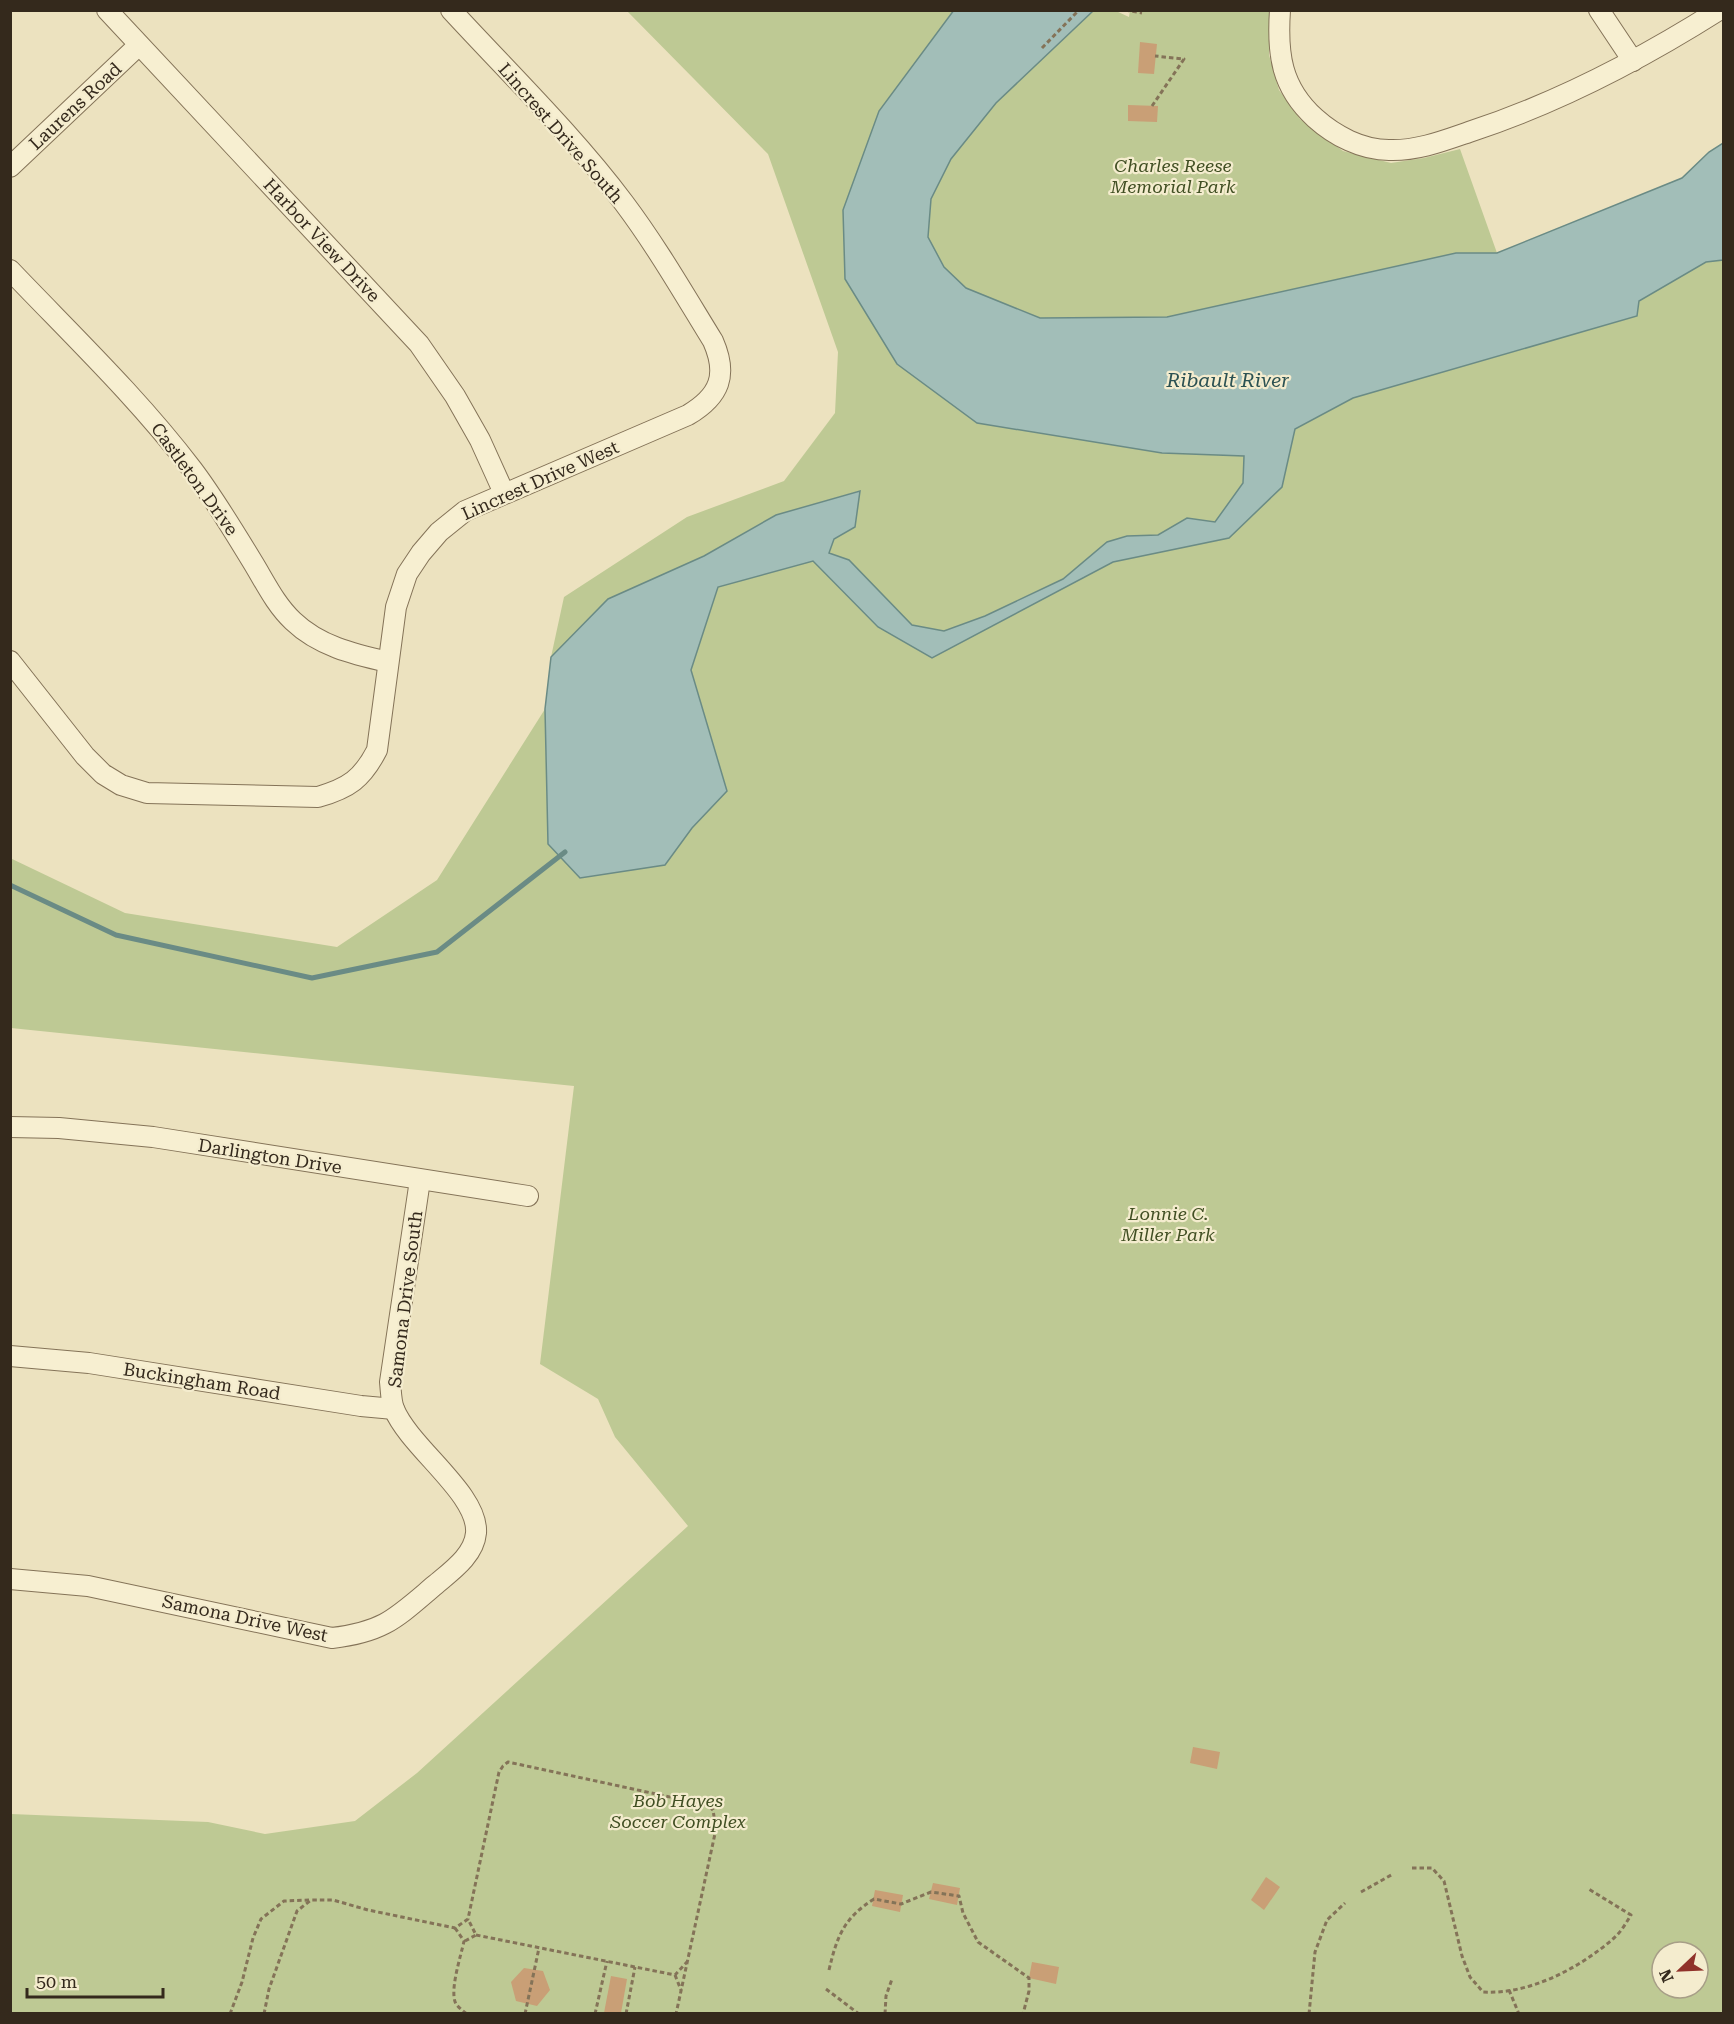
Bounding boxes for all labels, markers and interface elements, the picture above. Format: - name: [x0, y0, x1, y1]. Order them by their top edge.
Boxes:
- street label: Laurens Road: [25, 58, 126, 154]
- street label: Lincrest Drive South: [494, 59, 628, 208]
- park label: Charles Reese Memorial Park: [1109, 155, 1236, 197]
- street label: Harbor View Drive: [259, 174, 385, 306]
- water label: Ribault River: [1166, 368, 1290, 392]
- street label: Castleton Drive: [147, 419, 243, 540]
- street label: Lincrest Drive West: [458, 436, 622, 524]
- street label: Darlington Drive: [197, 1134, 343, 1178]
- park label: Lonnie C. Miller Park: [1120, 1203, 1215, 1245]
- street label: Samona Drive South: [384, 1209, 426, 1389]
- street label: Buckingham Road: [122, 1358, 282, 1404]
- street label: Samona Drive West: [160, 1590, 330, 1646]
- park label: Bob Hayes Soccer Complex: [609, 1790, 746, 1832]
- north arrow: [1650, 1940, 1710, 2000]
- scale bar: [27, 1961, 164, 1999]
- text: N: [1655, 1966, 1678, 1985]
- text: 50 m: [36, 1971, 77, 1992]

